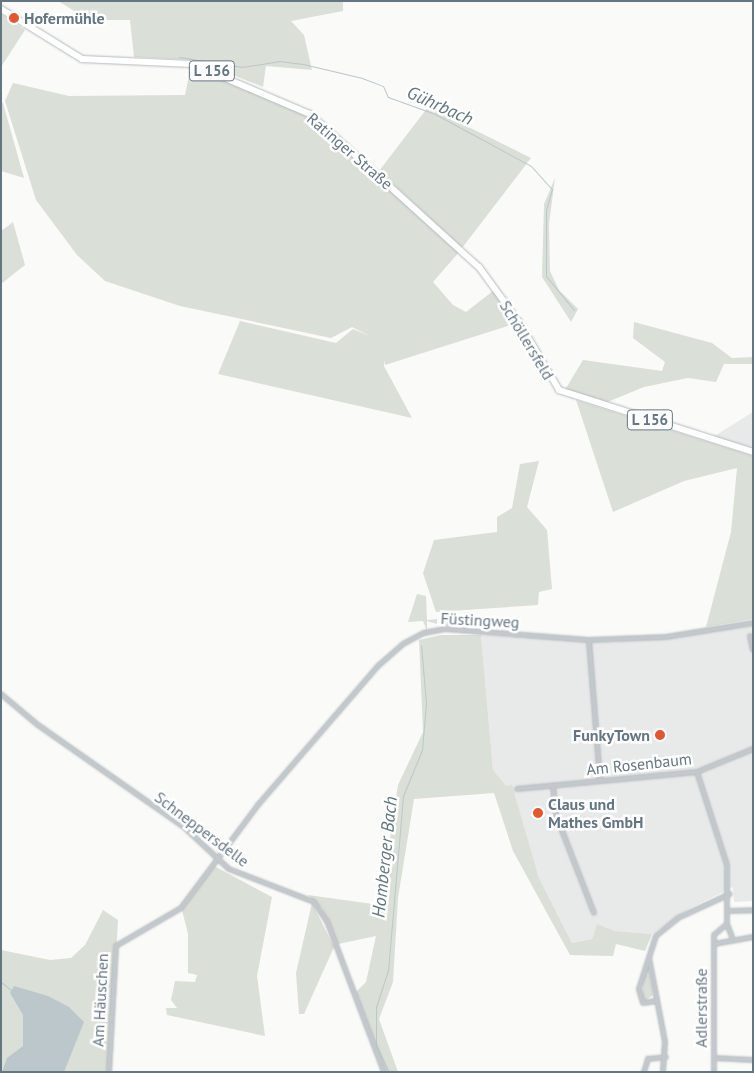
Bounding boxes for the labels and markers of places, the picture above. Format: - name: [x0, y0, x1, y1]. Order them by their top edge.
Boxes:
- place label: Hofermühle: [24, 8, 105, 28]
- marker: Hofermühle: [8, 12, 20, 24]
- place label: FunkyTown: [573, 725, 650, 745]
- marker: FunkyTown: [654, 729, 666, 741]
- place label: Claus und Mathes GmbH: [548, 794, 644, 832]
- marker: Claus und Mathes GmbH: [532, 807, 544, 819]

